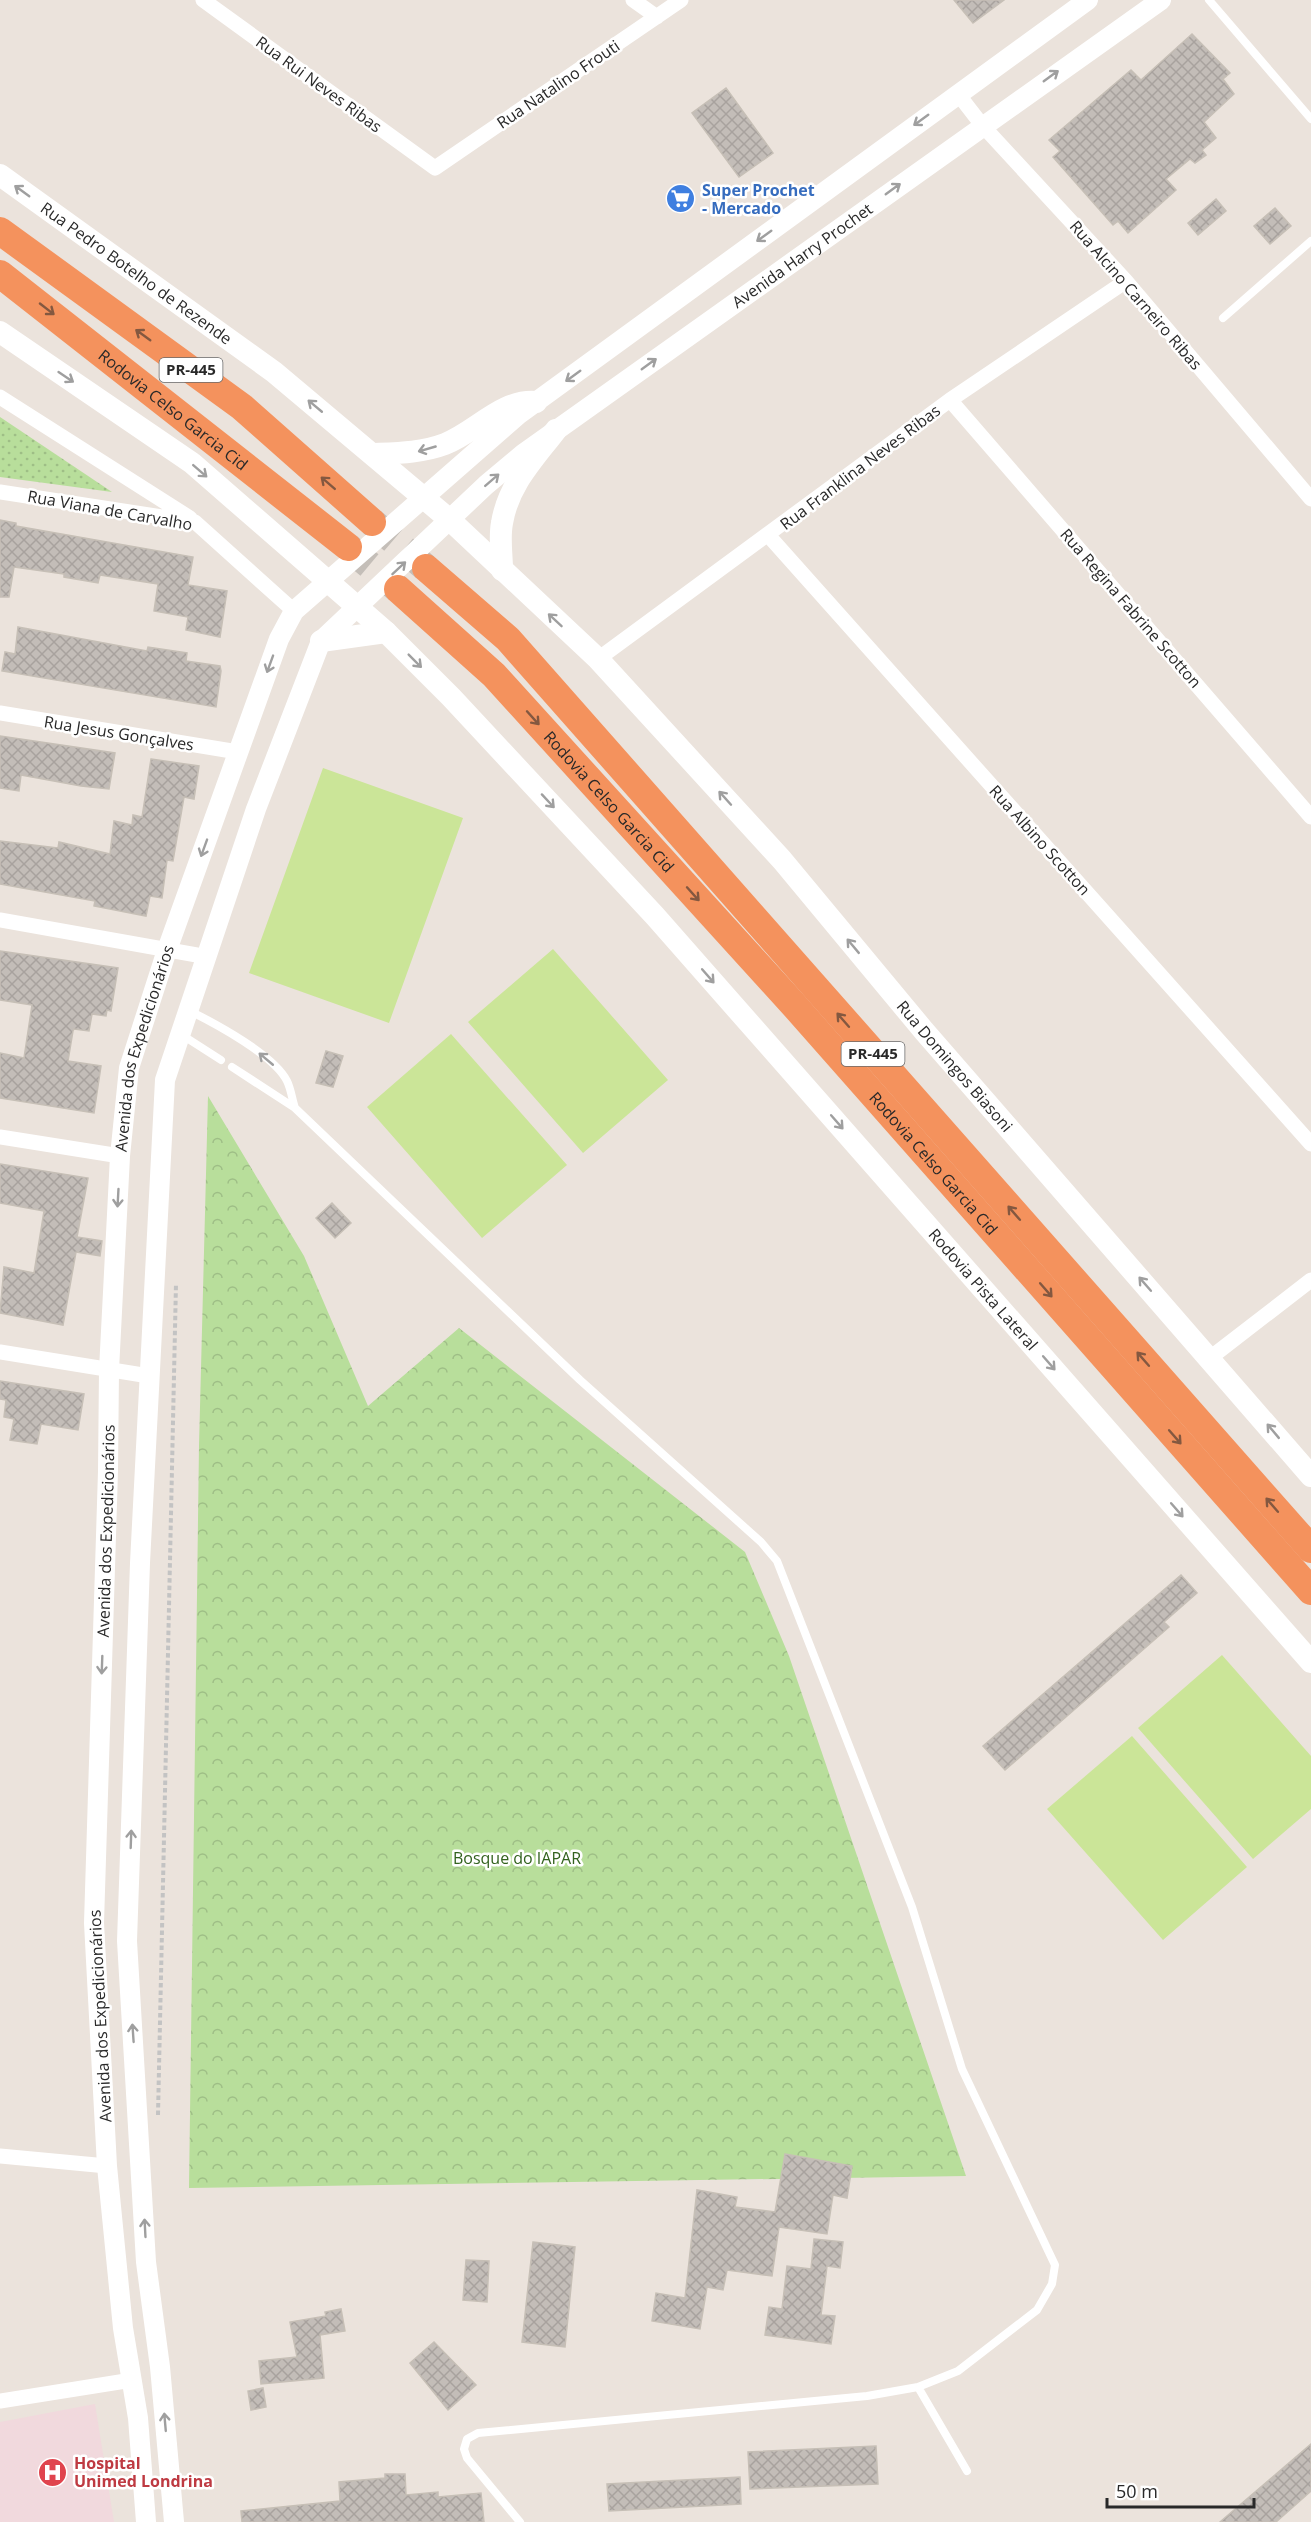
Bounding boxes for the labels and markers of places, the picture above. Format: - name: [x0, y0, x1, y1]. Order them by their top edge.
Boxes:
- place label: Super Prochet - Mercado: [702, 179, 815, 219]
- supermarket icon: Super Prochet - Mercado: [665, 183, 697, 215]
- place label: Hospital Unimed Londrina: [74, 2452, 213, 2492]
- hospital icon: Hospital Unimed Londrina: [37, 2456, 69, 2488]

